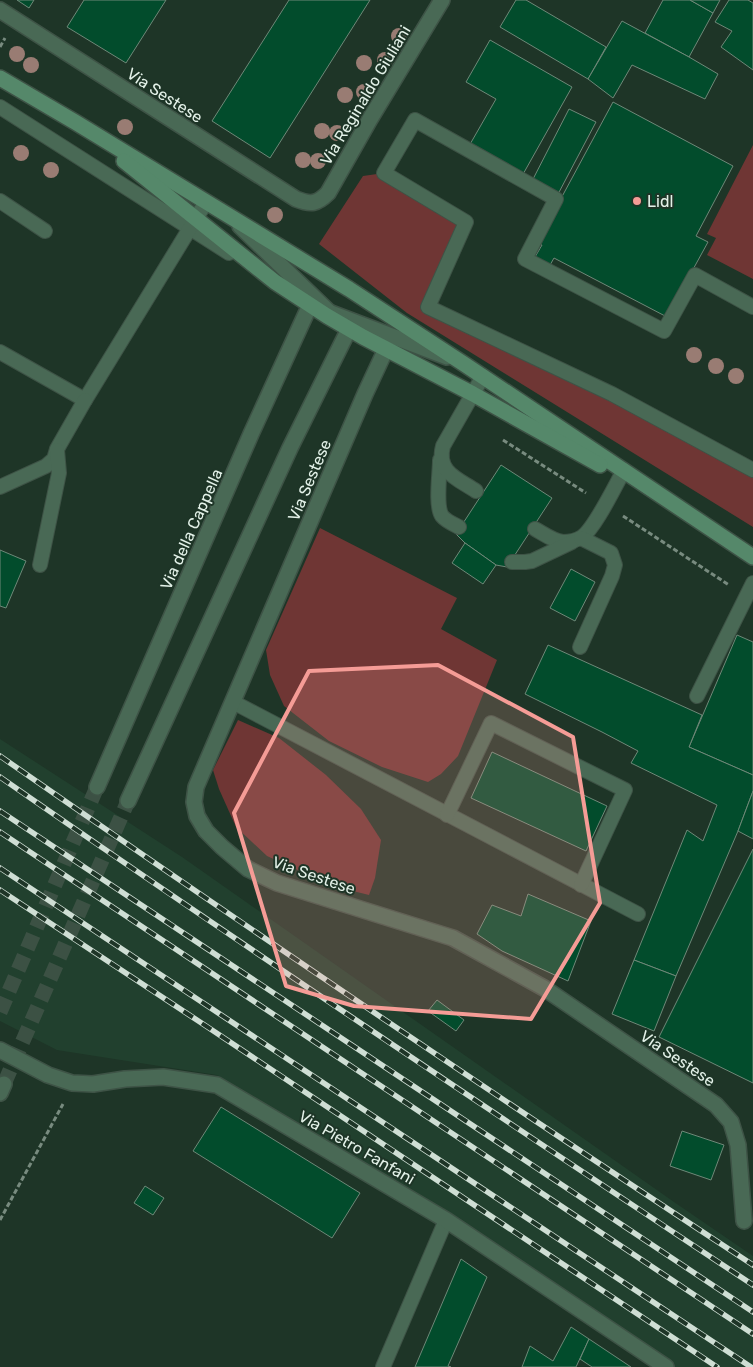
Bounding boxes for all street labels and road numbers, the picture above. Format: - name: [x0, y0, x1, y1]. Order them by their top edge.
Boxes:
- street label: Via Reginaldo Giuliani: [316, 22, 415, 168]
- street label: Via Sestese: [123, 64, 206, 127]
- street label: Via Sestese: [284, 437, 335, 524]
- street label: Via della Cappella: [156, 466, 227, 593]
- street label: Via Sestese: [270, 852, 358, 899]
- street label: Via Sestese: [637, 1026, 719, 1090]
- street label: Via Pietro Fanfani: [295, 1106, 418, 1188]

